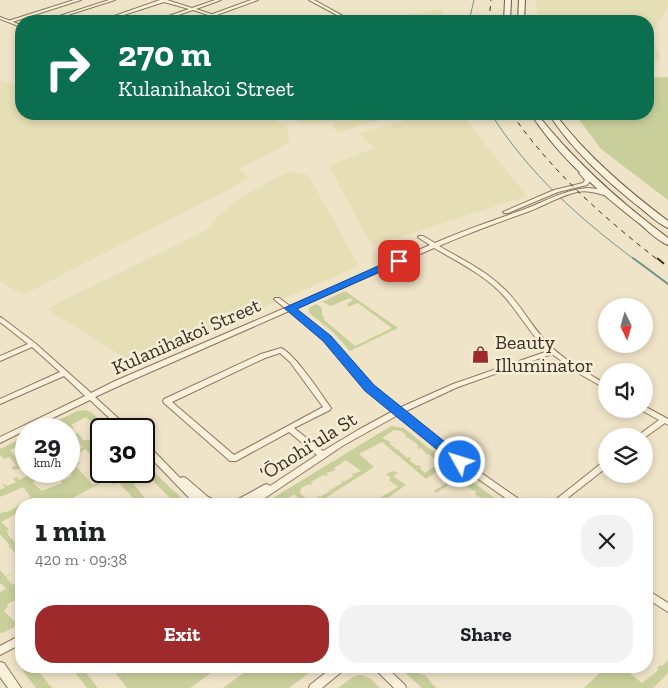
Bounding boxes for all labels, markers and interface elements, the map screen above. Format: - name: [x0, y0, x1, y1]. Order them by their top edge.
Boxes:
- text: 270 m: [118, 33, 212, 75]
- icon: right: [35, 35, 100, 100]
- text: Kulanihakoi Street: [118, 75, 294, 102]
- pin: [378, 240, 420, 282]
- icon: arrive: [385, 247, 413, 275]
- street label: Kulanihakoi Street: [108, 292, 264, 379]
- north arrow: [598, 298, 652, 352]
- map controls: [598, 298, 653, 483]
- place label: Beauty Illuminator: [495, 330, 593, 377]
- shop icon: Beauty Illuminator: [471, 344, 491, 364]
- button: sound: [598, 363, 653, 418]
- street label: ‘Ōnohi‘ula St: [255, 406, 361, 485]
- speed limit sign: 30: [90, 418, 155, 483]
- button: layers: [598, 428, 653, 483]
- text: 29: [34, 429, 61, 459]
- position arrow: [433, 435, 485, 487]
- text: km/h: [34, 456, 61, 470]
- text: 1 min: [35, 513, 106, 549]
- button: close: [581, 515, 633, 567]
- text: 420 m · 09:38: [35, 550, 127, 569]
- button: Exit: [35, 605, 329, 663]
- button: Share: [339, 605, 633, 663]

